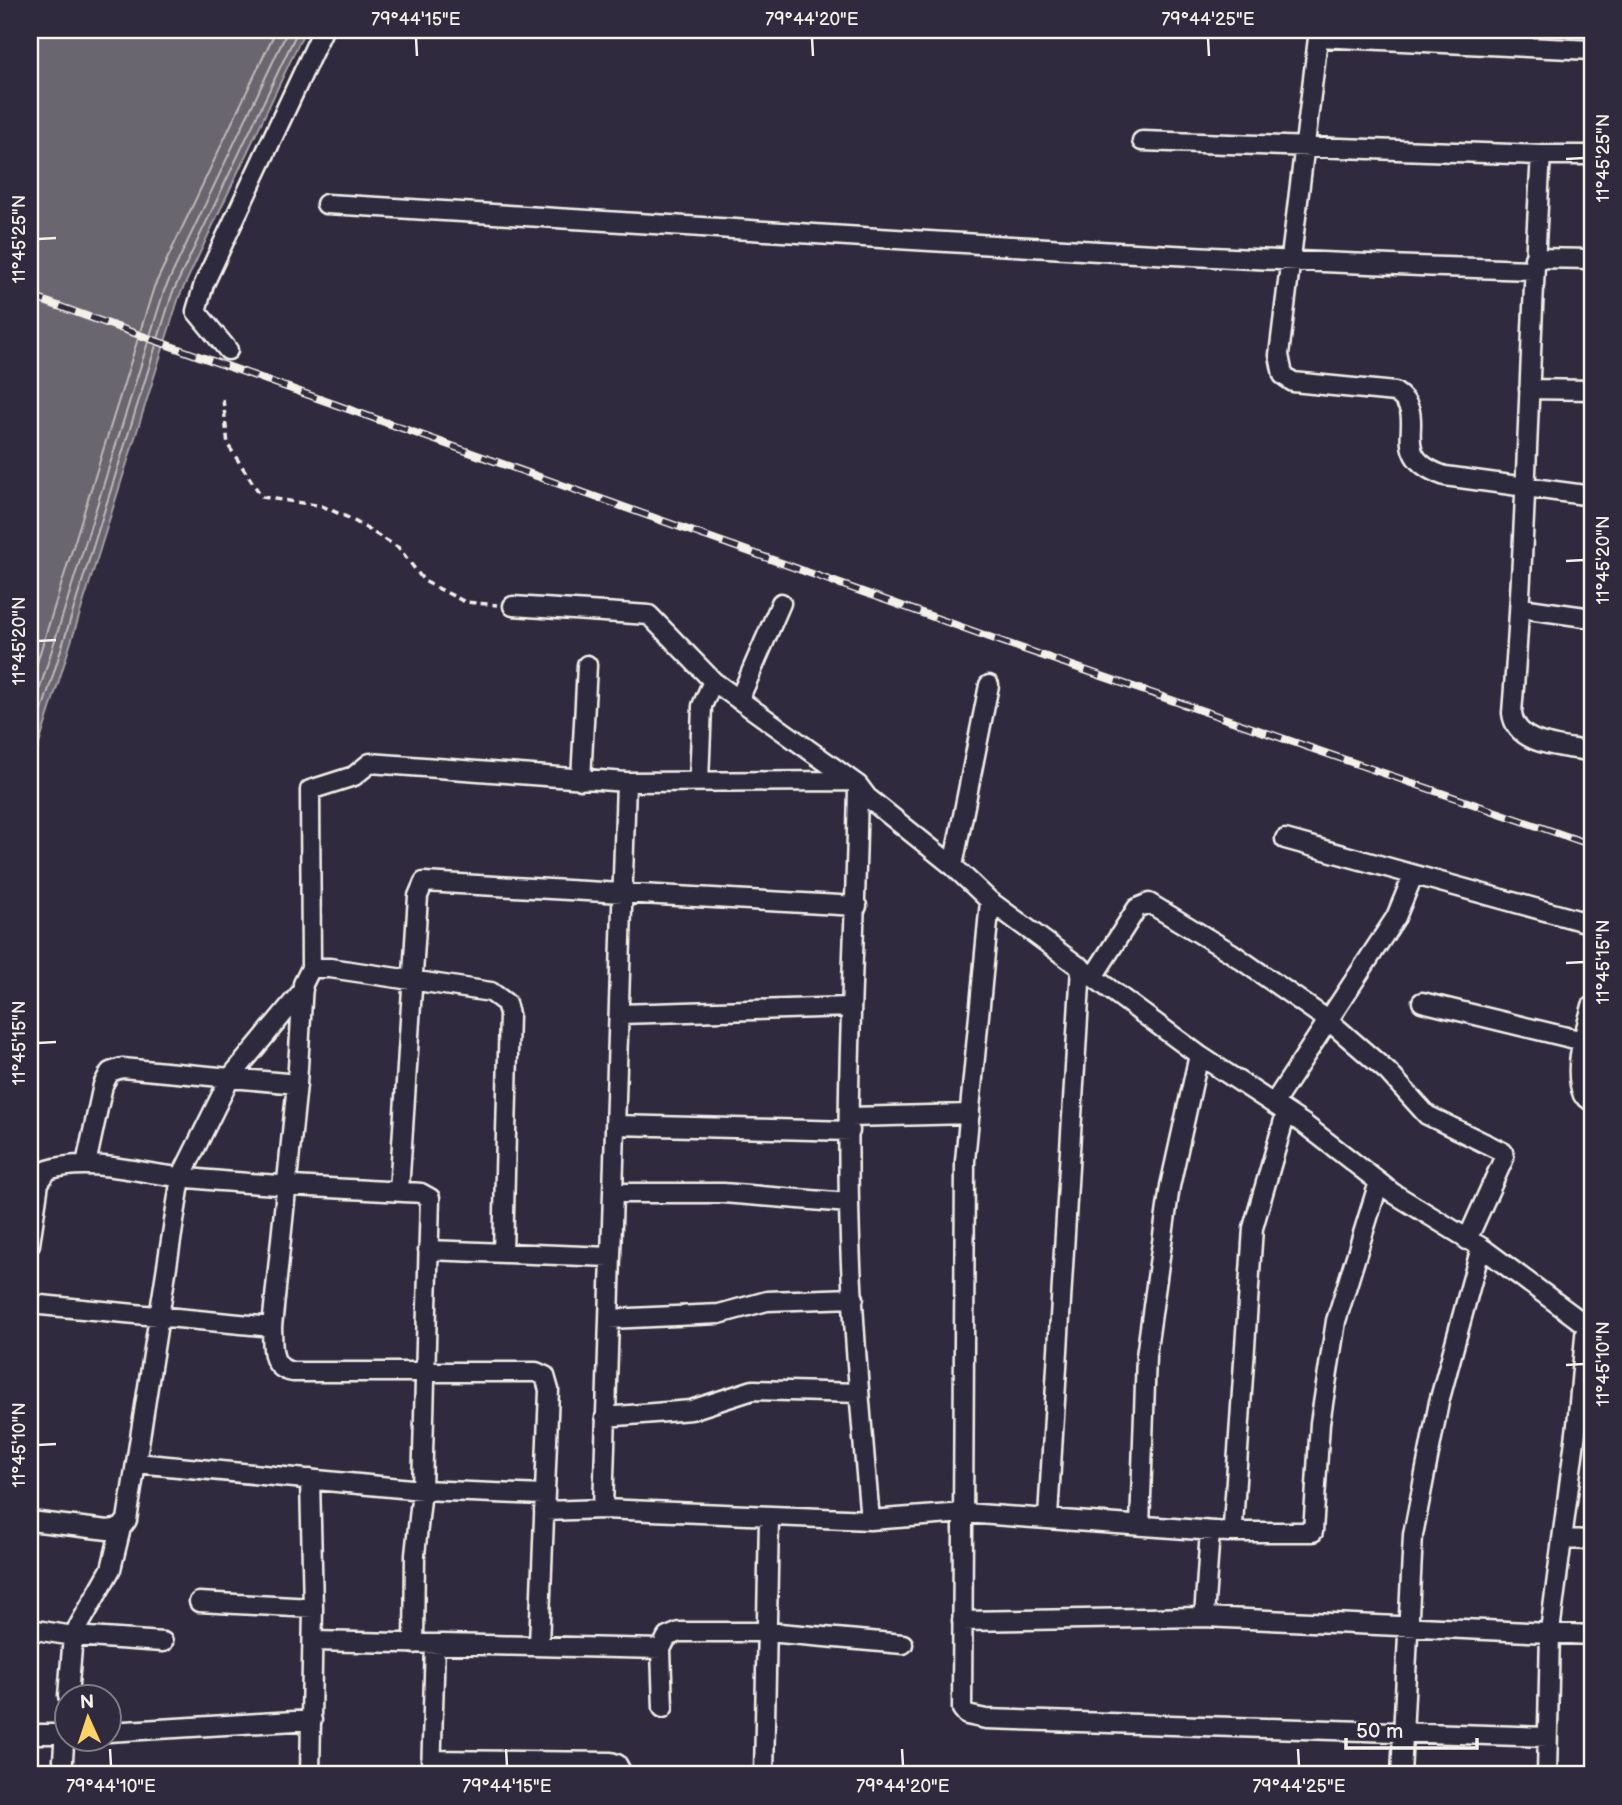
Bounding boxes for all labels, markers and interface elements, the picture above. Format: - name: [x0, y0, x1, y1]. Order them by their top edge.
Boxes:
- text: 79°44'15"E: [371, 9, 461, 30]
- text: 79°44'20"E: [765, 9, 859, 30]
- text: 79°44'25"E: [1161, 9, 1255, 30]
- text: 11°45'25"N: [1593, 114, 1614, 202]
- text: 11°45'25"N: [9, 195, 30, 283]
- text: 11°45'20"N: [1593, 515, 1614, 605]
- text: 11°45'20"N: [9, 596, 30, 686]
- text: 11°45'15"N: [1593, 919, 1614, 1005]
- text: 11°45'15"N: [9, 1000, 30, 1086]
- text: 11°45'10"N: [1593, 1321, 1614, 1407]
- text: 11°45'10"N: [9, 1402, 30, 1488]
- north arrow: [52, 1682, 122, 1752]
- text: N: [79, 1691, 95, 1714]
- scale bar: [1346, 1707, 1477, 1751]
- text: 50 m: [1356, 1719, 1403, 1744]
- text: 79°44'10"E: [66, 1776, 156, 1797]
- text: 79°44'15"E: [462, 1776, 552, 1797]
- text: 79°44'20"E: [856, 1776, 950, 1797]
- text: 79°44'25"E: [1252, 1776, 1346, 1797]

